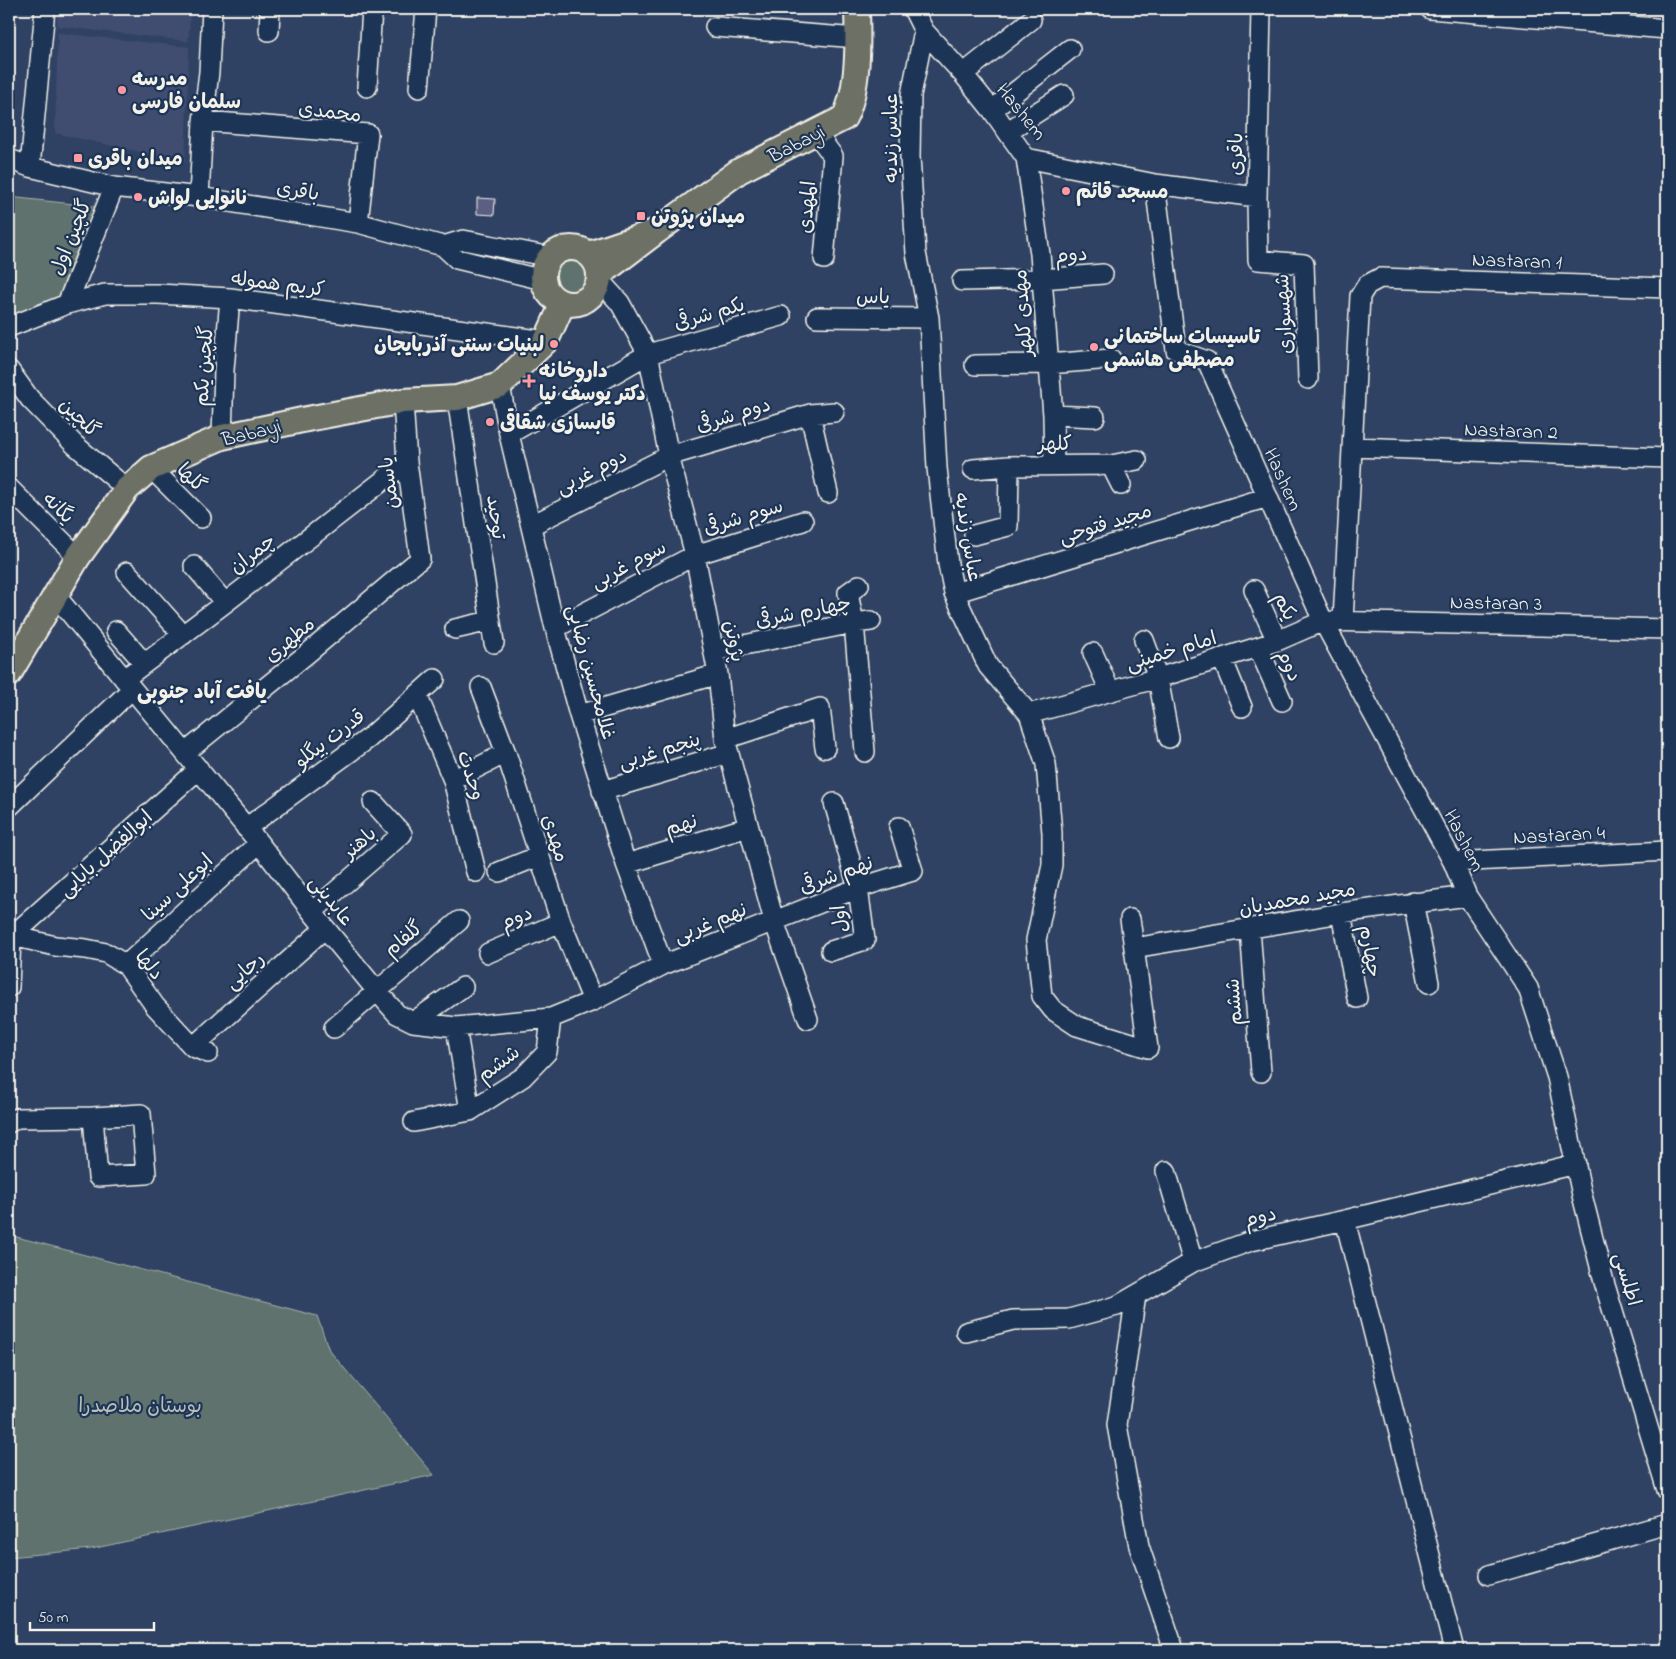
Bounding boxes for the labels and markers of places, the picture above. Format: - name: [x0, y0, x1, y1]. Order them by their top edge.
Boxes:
- place label: مدرسه سلمان فارسی: [132, 66, 241, 118]
- marker: مدرسه سلمان فارسی: [116, 84, 128, 96]
- place label: میدان باقری: [88, 146, 183, 175]
- marker: میدان باقری: [72, 152, 84, 164]
- place label: مسجد قائم: [1076, 179, 1168, 208]
- place label: نانوایی لواش: [148, 185, 249, 214]
- marker: مسجد قائم: [1060, 185, 1072, 197]
- marker: نانوایی لواش: [132, 191, 144, 203]
- place label: میدان پژوتن: [651, 204, 745, 233]
- marker: میدان پژوتن: [635, 210, 647, 222]
- place label: تاسیسات ساختمانی مصطفی هاشمی: [1104, 324, 1261, 376]
- place label: لبنیات سنتی آذربایجان: [374, 332, 544, 361]
- marker: لبنیات سنتی آذربایجان: [548, 338, 560, 350]
- marker: تاسیسات ساختمانی مصطفی هاشمی: [1088, 341, 1100, 353]
- place label: داروخانه دکتر یوسف نیا: [539, 358, 646, 410]
- marker: داروخانه دکتر یوسف نیا: [523, 375, 535, 387]
- place label: قابسازی شقاقی: [500, 408, 616, 439]
- marker: قابسازی شقاقی: [484, 416, 496, 428]

